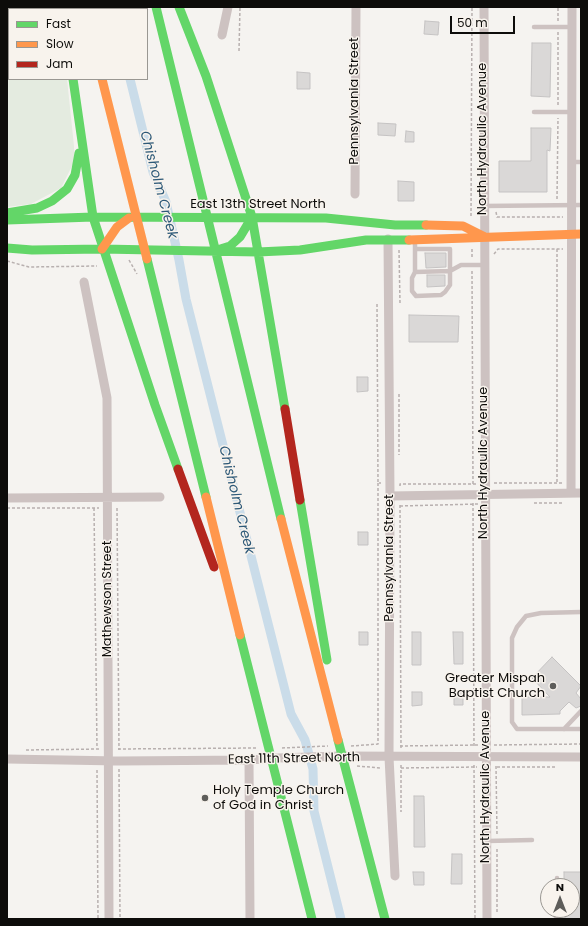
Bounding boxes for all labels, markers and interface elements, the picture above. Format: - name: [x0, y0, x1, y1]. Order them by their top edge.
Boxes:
- legend: [8, 8, 148, 80]
- scale bar: [452, 8, 517, 34]
- text: 50 m: [457, 14, 488, 31]
- text: Fast: [46, 15, 71, 32]
- text: Slow: [46, 35, 74, 52]
- street label: Pennsylvania Street: [347, 37, 363, 165]
- text: Jam: [46, 55, 73, 72]
- street label: North Hydraulic Avenue: [475, 63, 491, 215]
- water label: Chisholm Creek: [136, 129, 180, 241]
- street label: East 13th Street North: [190, 197, 326, 213]
- street label: North Hydraulic Avenue: [476, 387, 492, 539]
- water label: Chisholm Creek: [214, 444, 258, 556]
- street label: Pennsylvania Street: [382, 494, 398, 622]
- street label: Mathewson Street: [100, 541, 116, 657]
- place label: Greater Mispah Baptist Church: [445, 671, 545, 702]
- marker: Greater Mispah Baptist Church: [548, 681, 558, 691]
- street label: North Hydraulic Avenue: [478, 711, 494, 863]
- street label: East 11th Street North: [228, 750, 360, 768]
- place label: Holy Temple Church of God in Christ: [213, 783, 344, 814]
- marker: Holy Temple Church of God in Christ: [200, 793, 210, 803]
- north arrow: [540, 878, 580, 918]
- text: N: [556, 879, 564, 895]

